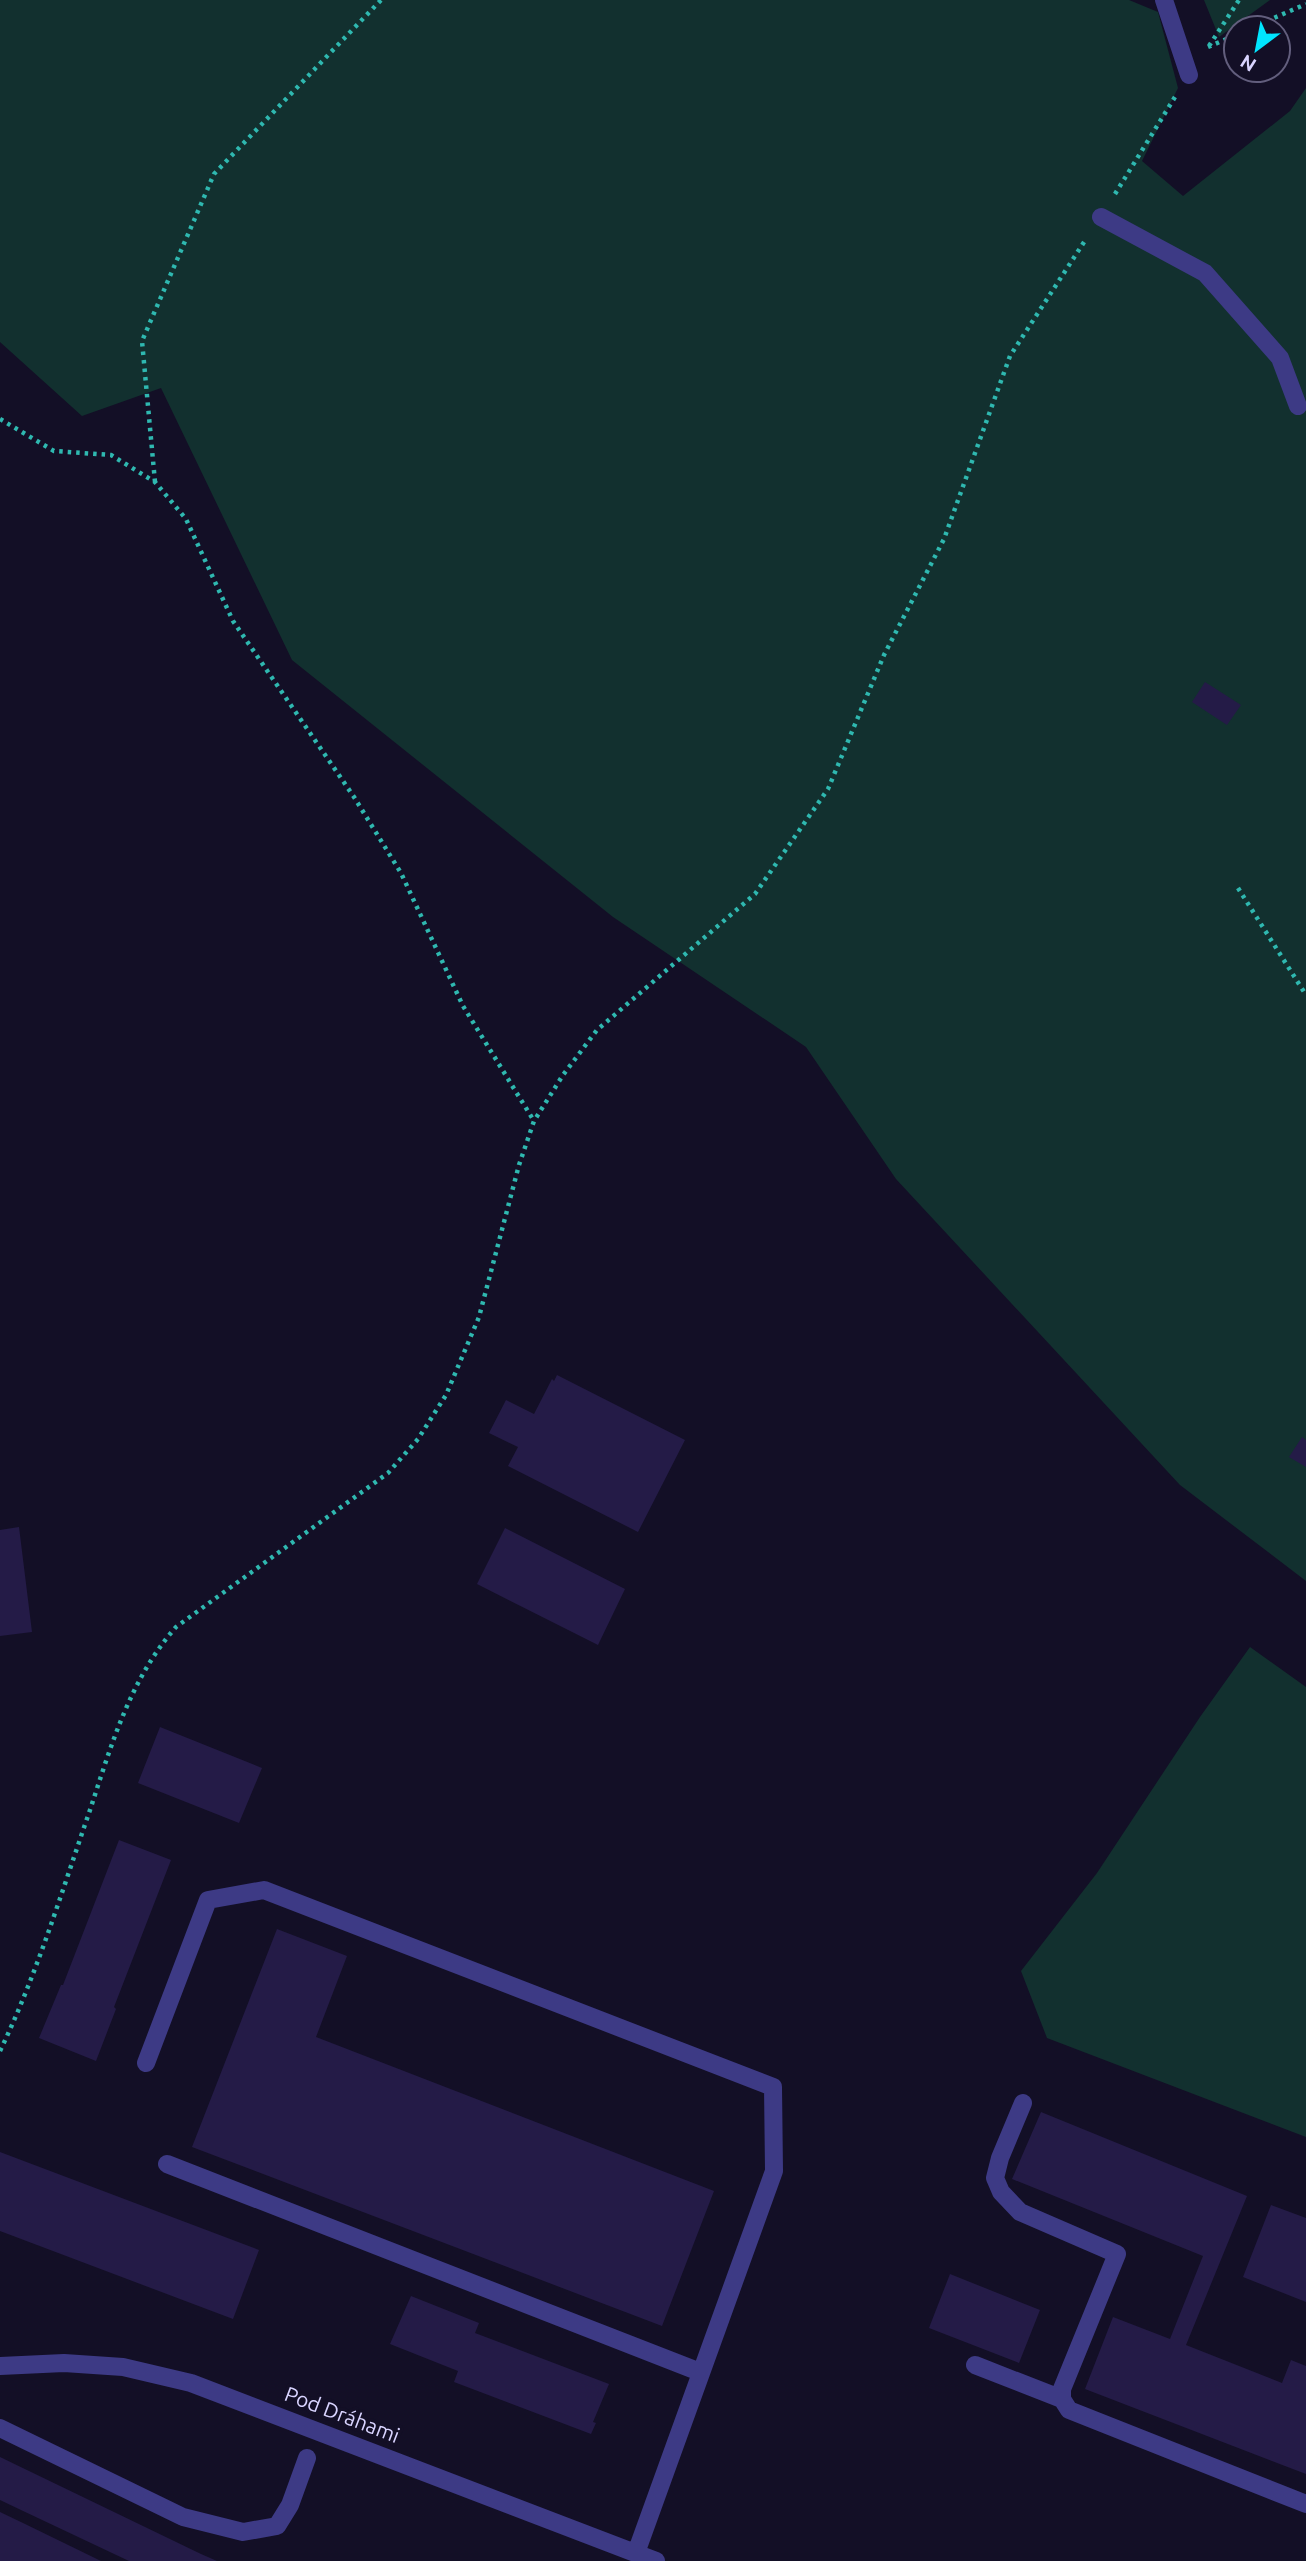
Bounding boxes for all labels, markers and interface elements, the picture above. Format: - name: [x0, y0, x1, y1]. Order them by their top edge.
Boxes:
- north arrow: [1222, 14, 1292, 84]
- text: N: [1236, 50, 1260, 77]
- street label: Pod Dráhami: [281, 2381, 403, 2447]

